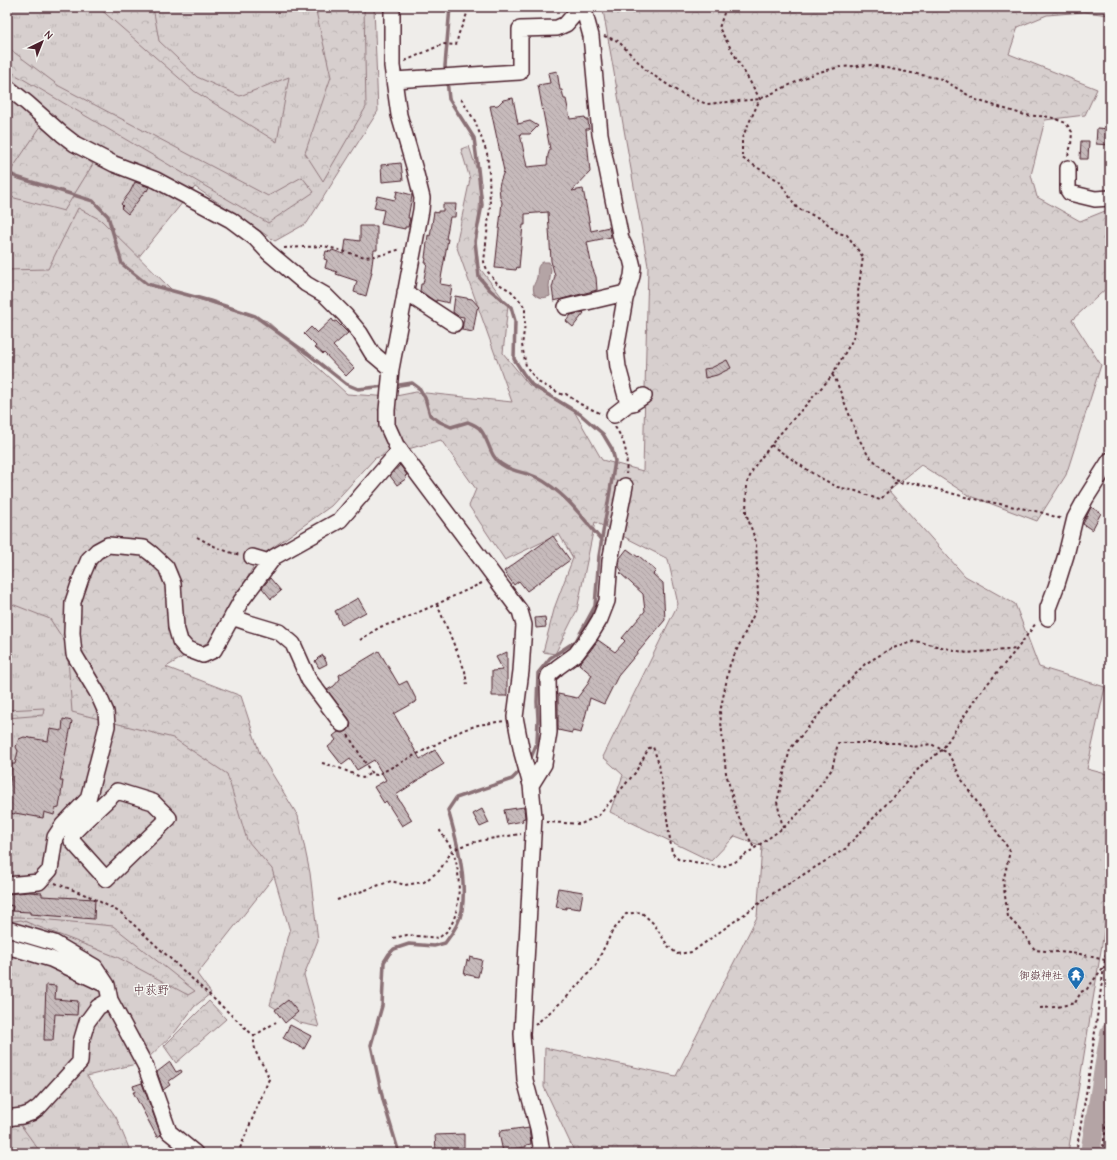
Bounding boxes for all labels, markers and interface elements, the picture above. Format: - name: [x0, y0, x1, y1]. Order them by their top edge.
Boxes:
- north arrow: [22, 22, 62, 62]
- text: N: [41, 28, 56, 42]
- temple icon: 御嶽神社: [1066, 965, 1086, 990]
- place label: 御嶽神社: [1019, 969, 1063, 982]
- district label: 中荻野: [133, 983, 169, 997]

